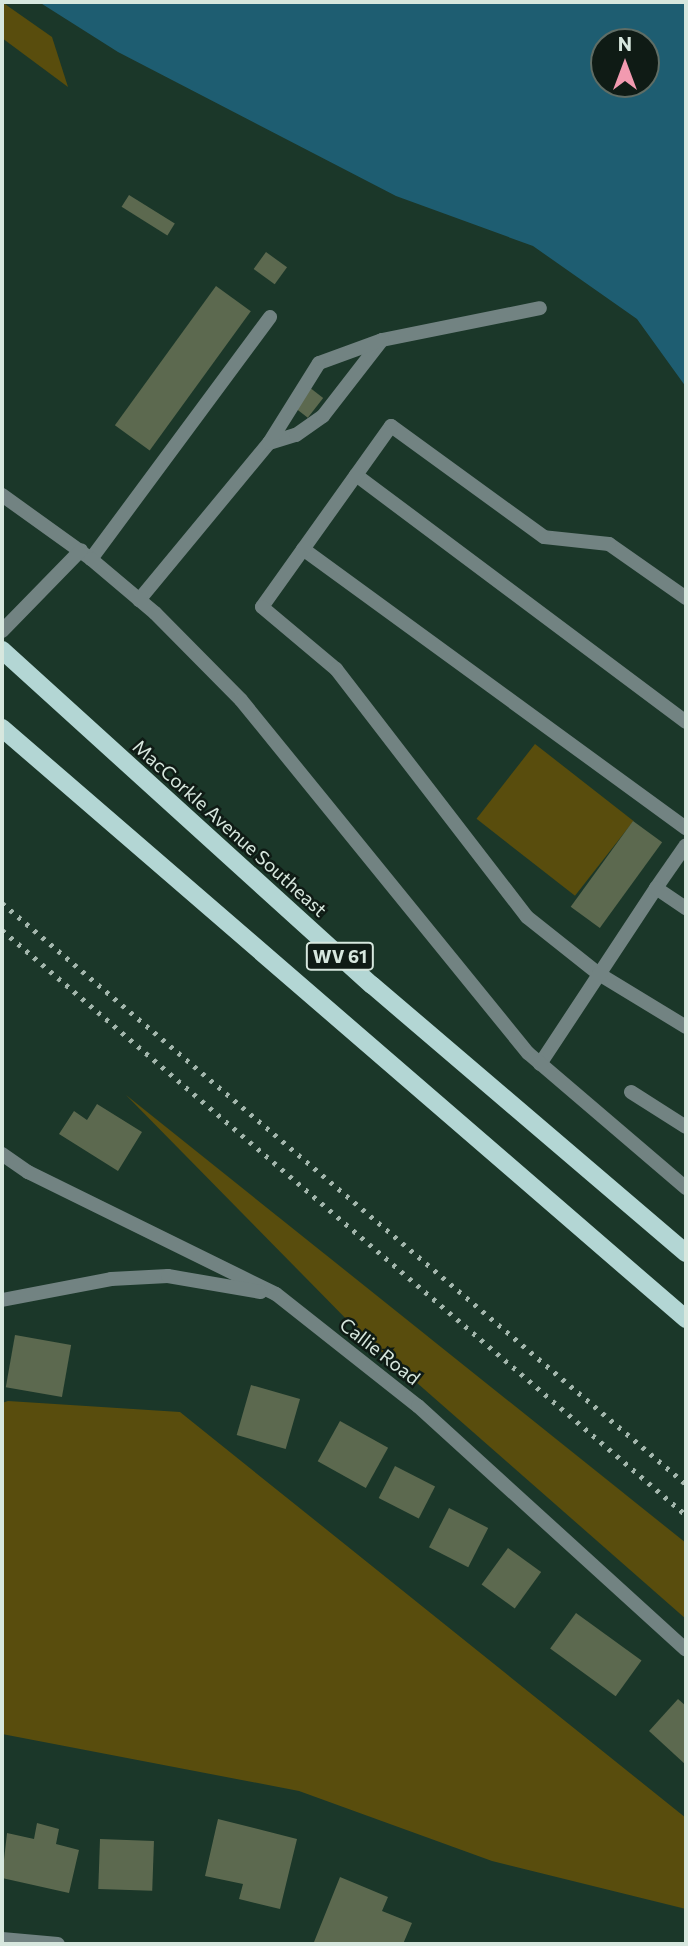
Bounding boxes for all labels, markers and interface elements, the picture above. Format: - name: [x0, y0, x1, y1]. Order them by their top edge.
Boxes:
- north arrow: [590, 28, 660, 98]
- text: N: [618, 32, 632, 55]
- street label: MacCorkle Avenue Southeast: [128, 735, 332, 921]
- road number: WV 61: [305, 942, 375, 971]
- street label: Callie Road: [335, 1313, 425, 1389]

